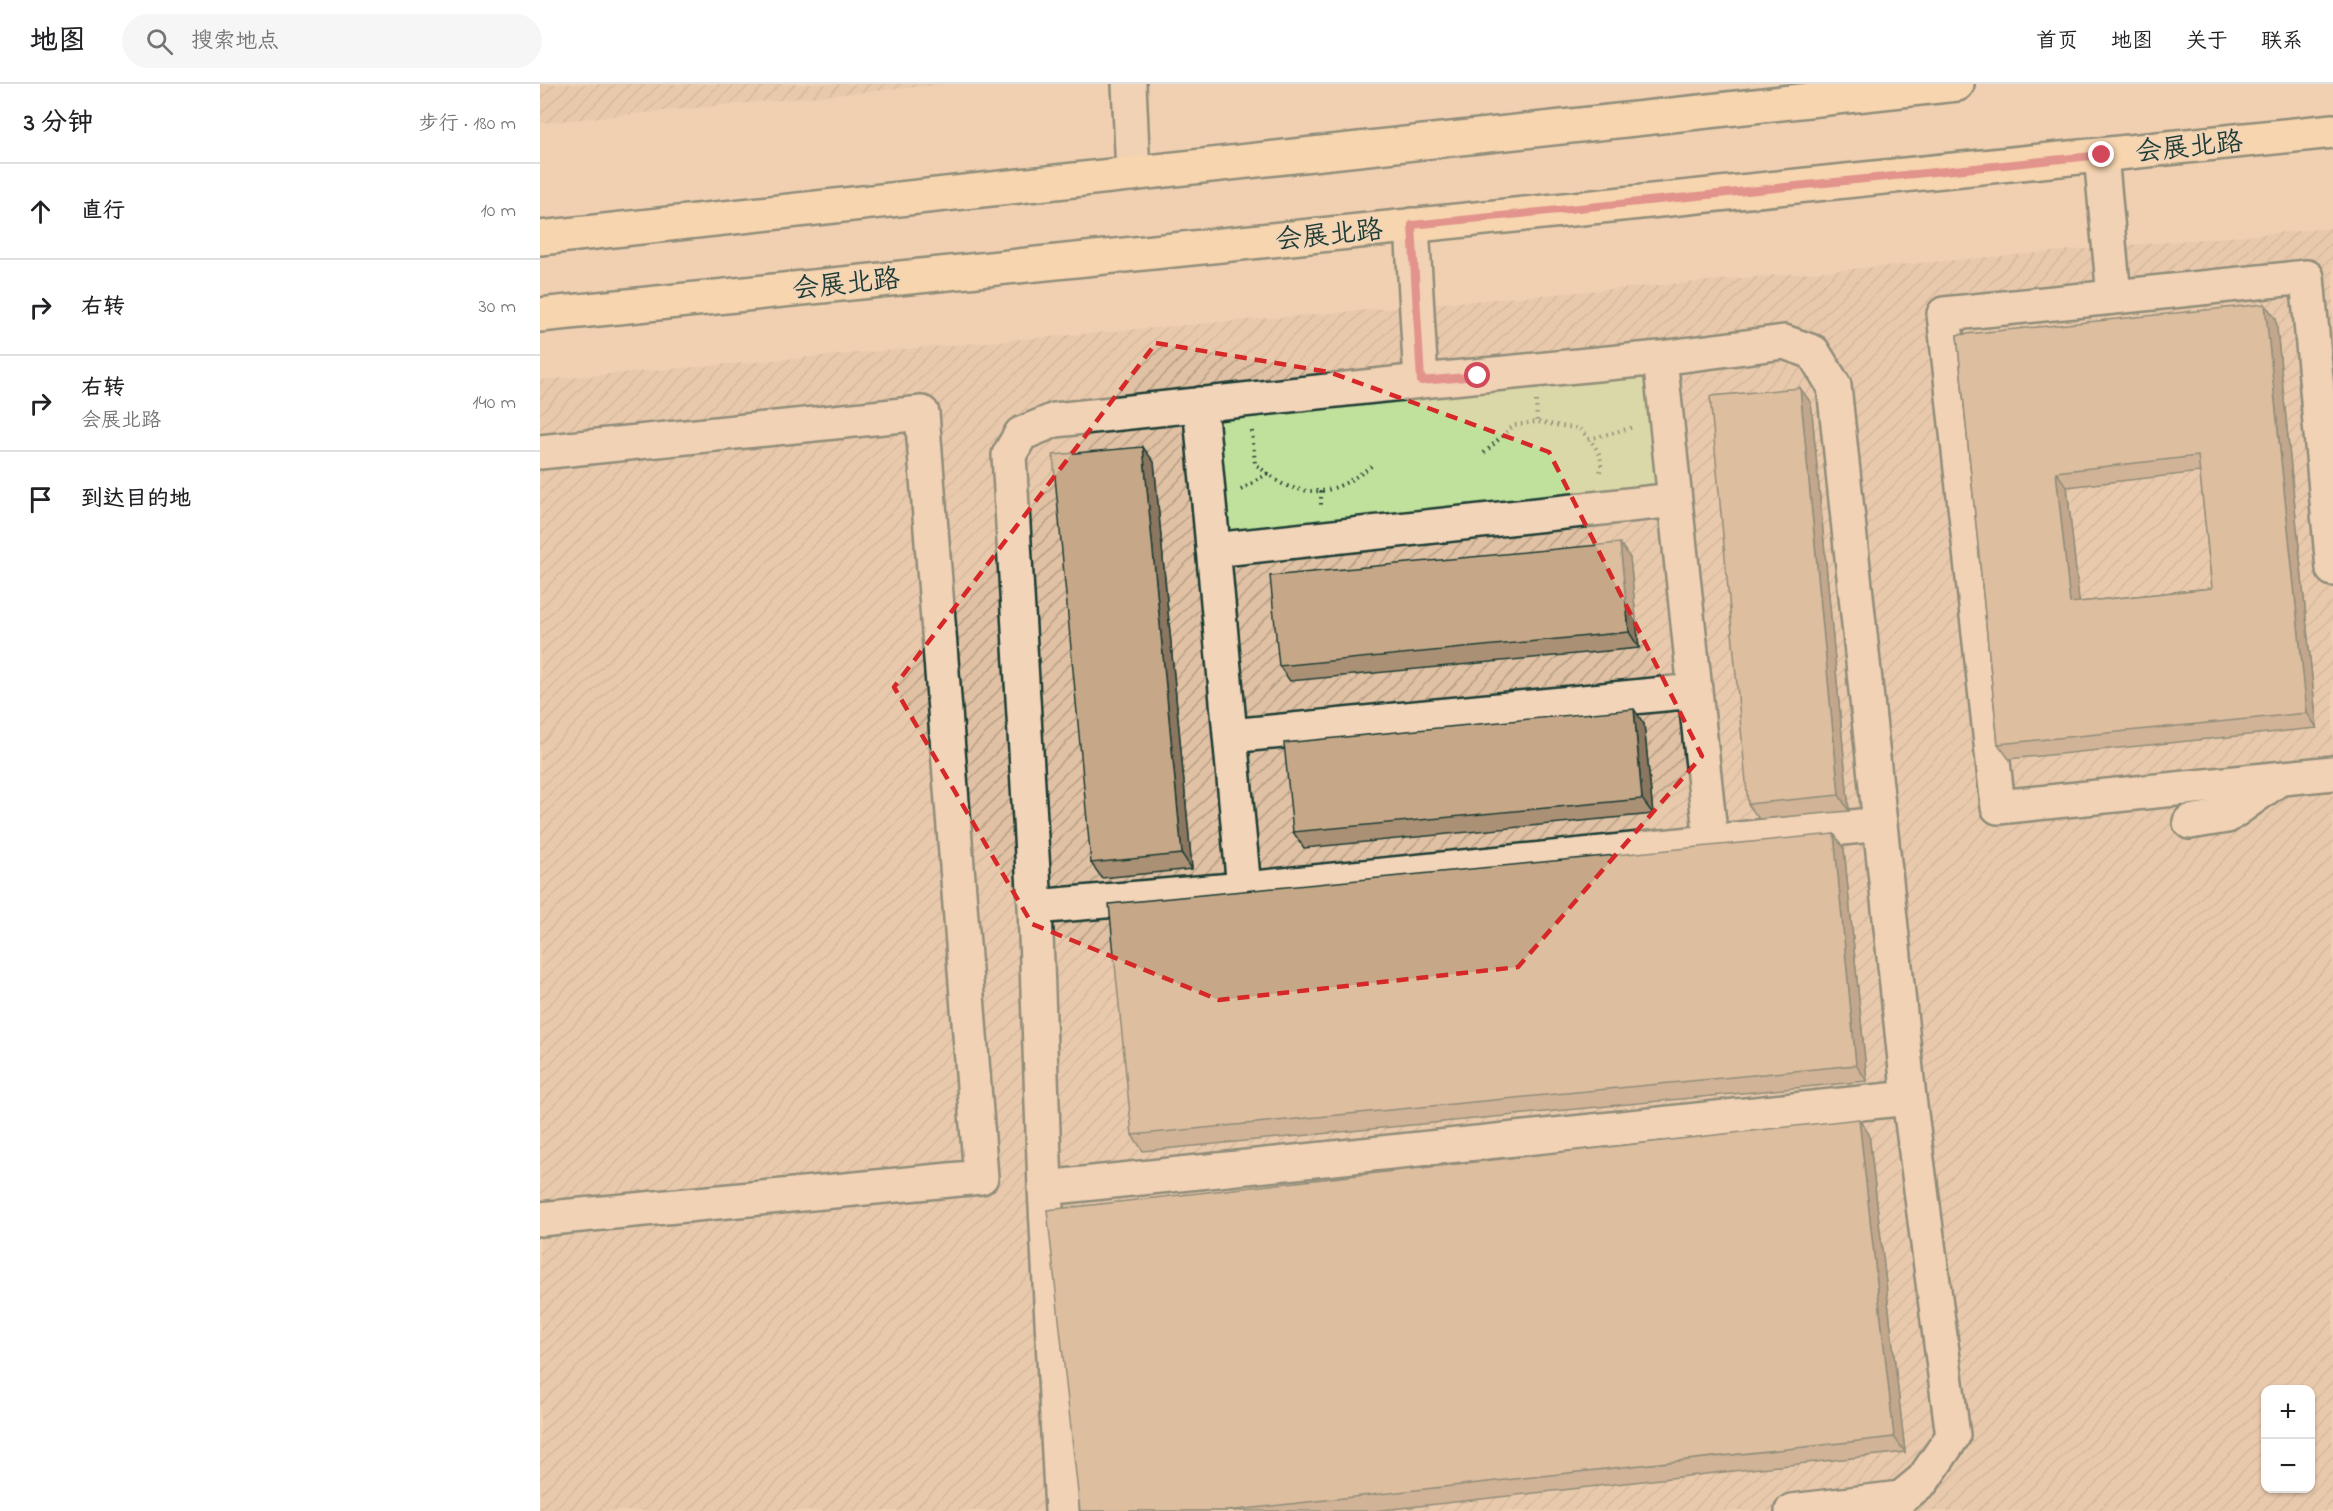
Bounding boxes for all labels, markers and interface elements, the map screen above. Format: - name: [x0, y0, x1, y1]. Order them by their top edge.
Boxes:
- search box: [122, 14, 542, 68]
- text: 地图: [30, 22, 86, 63]
- icon: search: [143, 25, 176, 58]
- text: 搜索地点: [191, 26, 279, 58]
- text: 首页: [2036, 27, 2078, 57]
- text: 地图: [2111, 27, 2153, 57]
- text: 关于: [2186, 27, 2228, 57]
- text: 联系: [2261, 27, 2303, 57]
- text: 3 分钟: [24, 105, 93, 143]
- text: 步行 · 180 m: [419, 110, 516, 139]
- street label: 会展北路: [2134, 123, 2245, 174]
- route end: [2088, 141, 2114, 167]
- icon: ahead: [24, 195, 57, 228]
- text: 直行: [81, 196, 125, 228]
- text: 10 m: [480, 197, 516, 226]
- street label: 会展北路: [1274, 211, 1385, 262]
- street label: 会展北路: [791, 260, 902, 311]
- icon: right: [24, 291, 57, 324]
- text: 右转: [81, 292, 125, 324]
- text: 30 m: [479, 293, 516, 322]
- route start: [1464, 362, 1490, 388]
- text: 右转: [81, 373, 125, 405]
- icon: right: [24, 387, 57, 420]
- text: 140 m: [472, 389, 516, 418]
- text: 会展北路: [81, 407, 161, 436]
- icon: arrive: [24, 483, 57, 516]
- text: 到达目的地: [81, 484, 191, 516]
- map controls: [2261, 1385, 2315, 1493]
- button: +: [2261, 1385, 2315, 1439]
- button: −: [2261, 1439, 2315, 1493]

